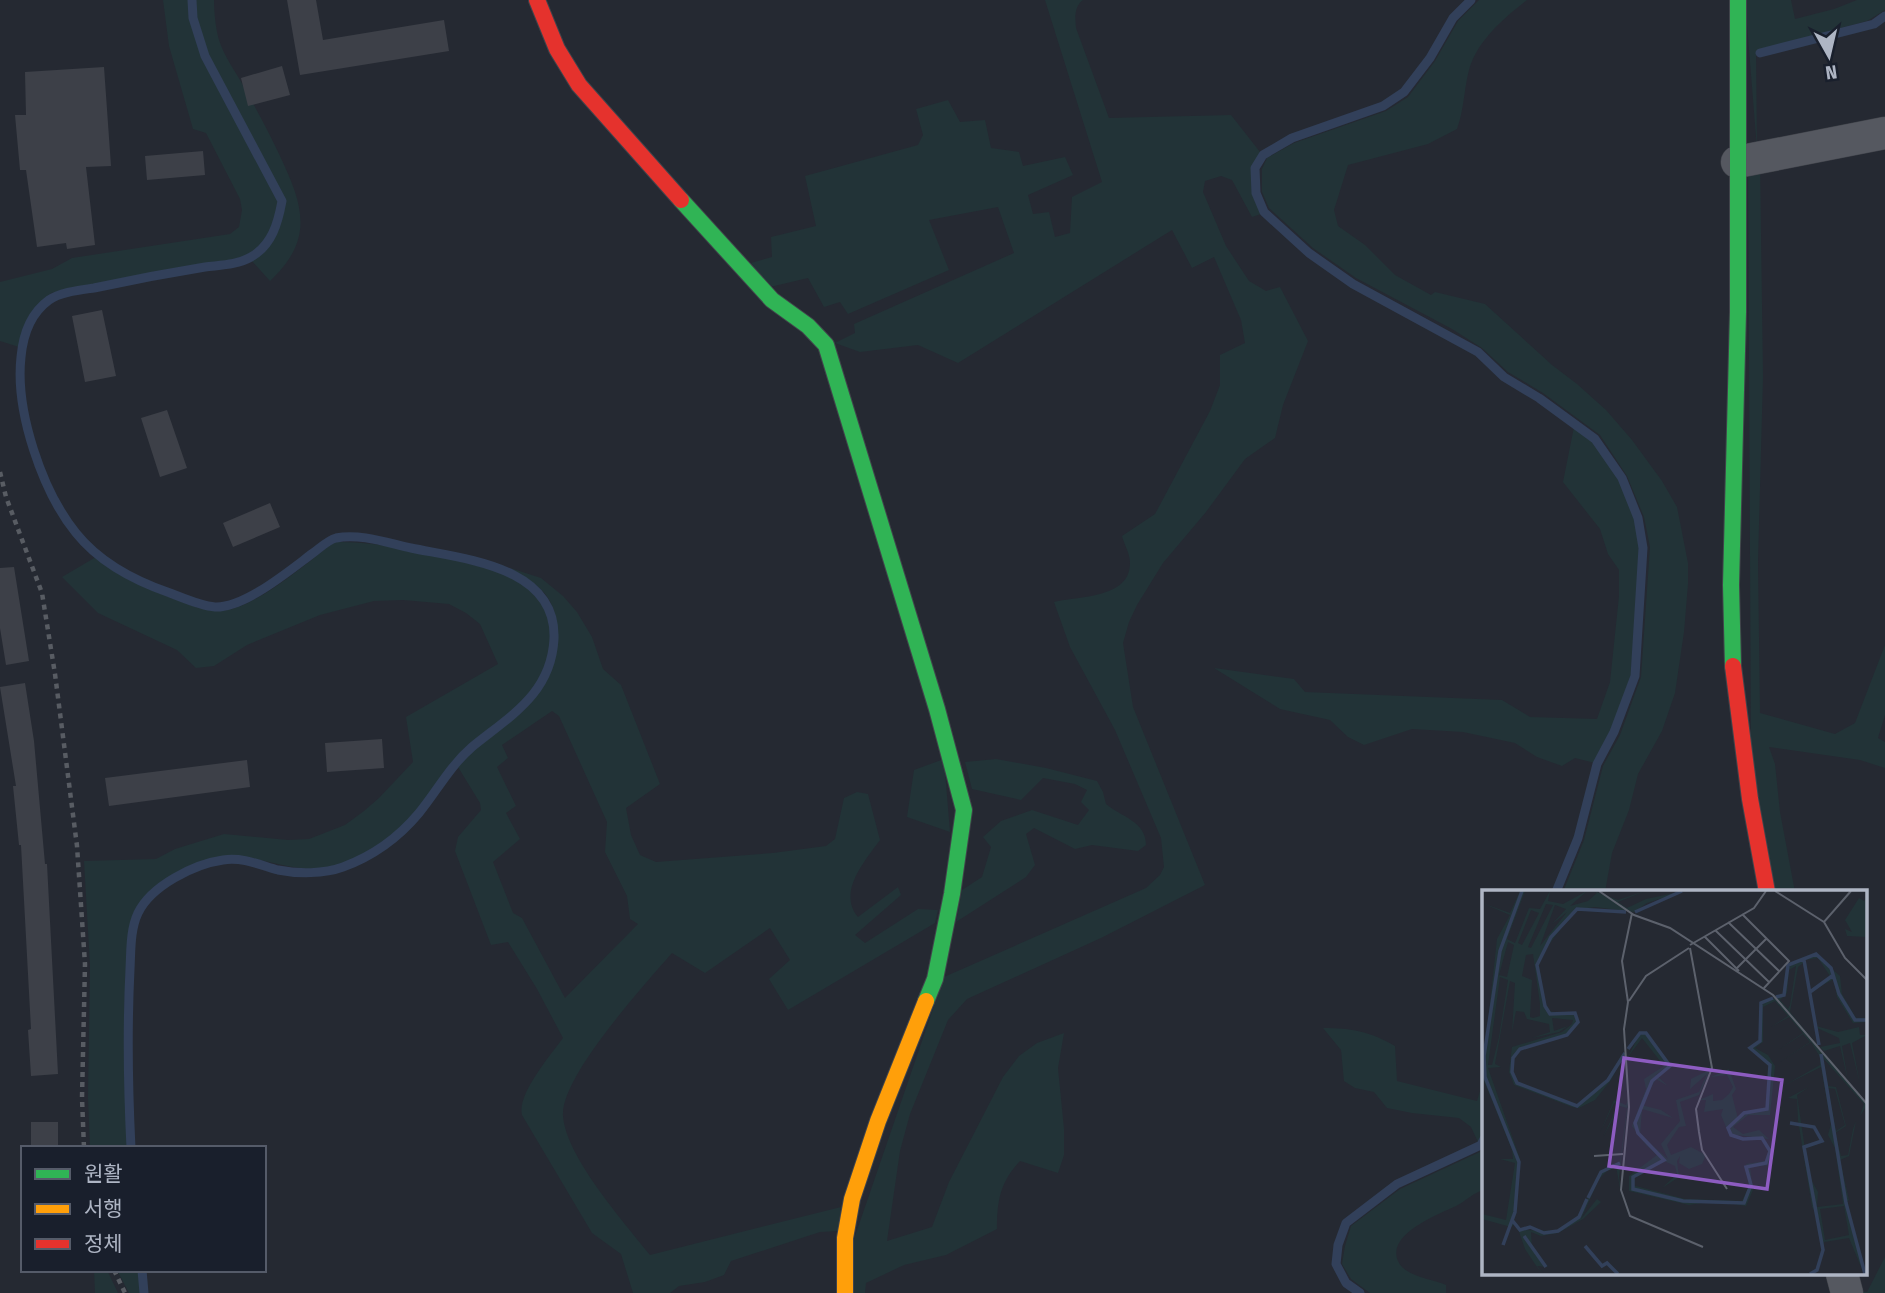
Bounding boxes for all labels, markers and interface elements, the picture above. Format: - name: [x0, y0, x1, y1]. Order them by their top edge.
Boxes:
- north arrow: [1794, 21, 1864, 91]
- text: N: [1824, 60, 1839, 85]
- inset map: [1482, 890, 1868, 1276]
- legend: [21, 1146, 266, 1272]
- text: 원활: [84, 1161, 123, 1187]
- text: 서행: [84, 1196, 123, 1222]
- text: 정체: [84, 1231, 123, 1257]

